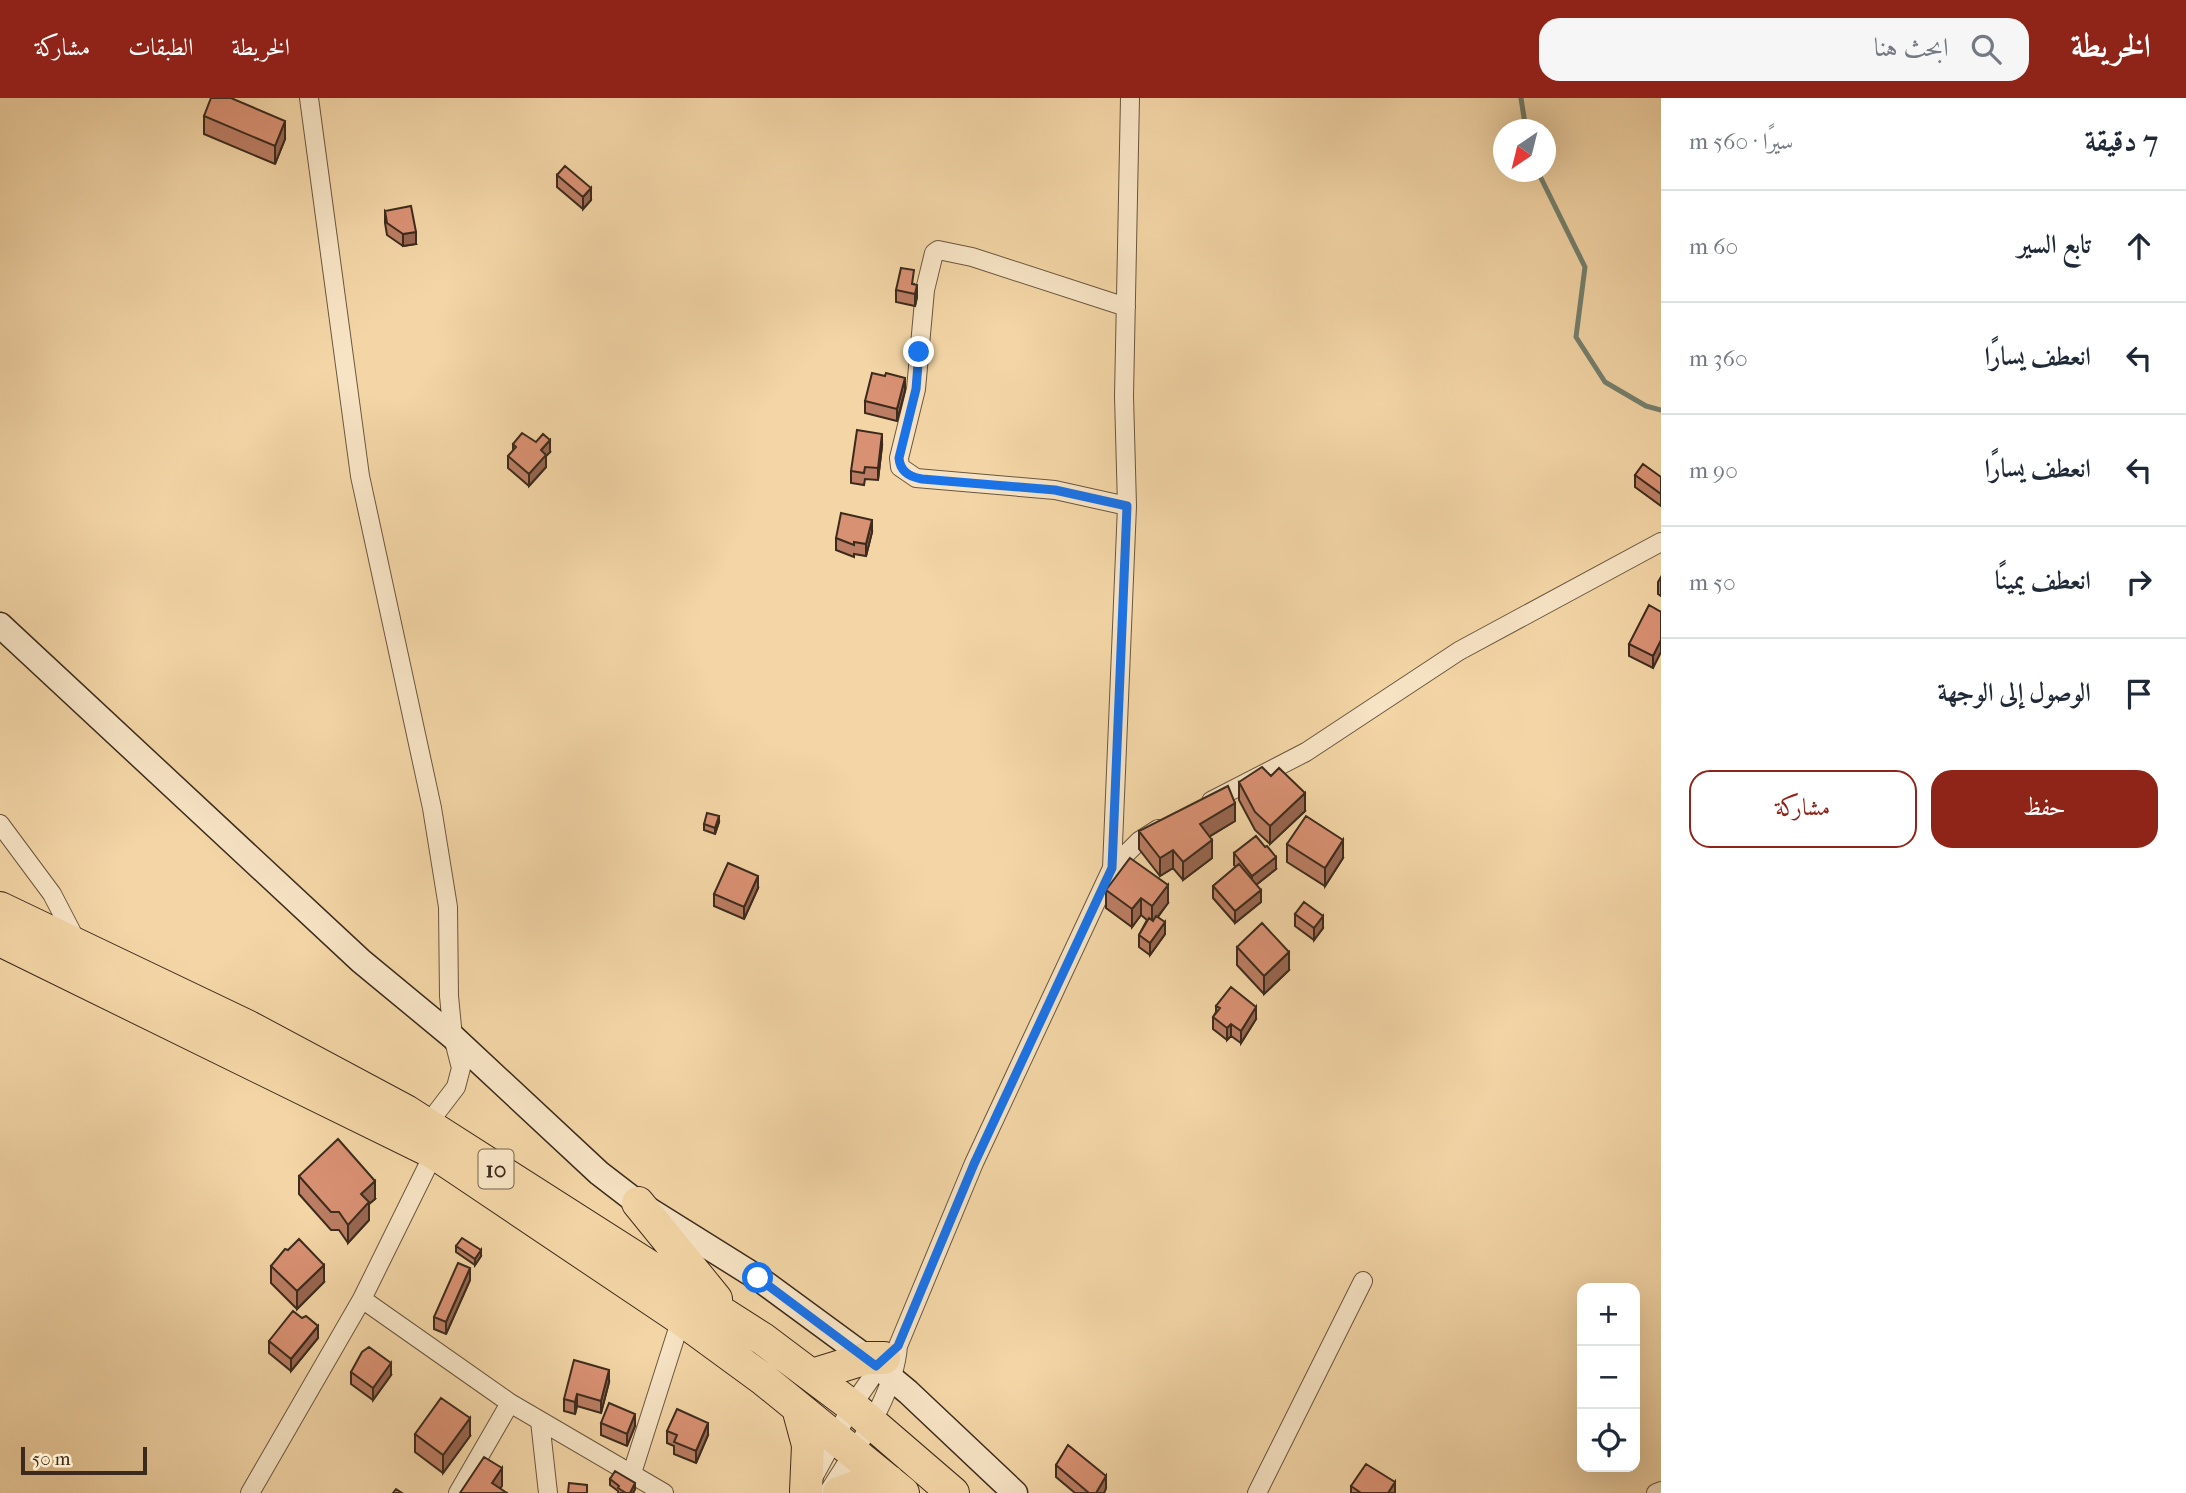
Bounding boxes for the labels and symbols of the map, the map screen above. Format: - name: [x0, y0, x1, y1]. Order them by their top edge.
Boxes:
- north arrow: [1493, 119, 1556, 182]
- route end: [903, 336, 934, 367]
- road number: 10: [478, 1150, 514, 1188]
- route start: [742, 1262, 773, 1293]
- scale bar: [21, 1444, 147, 1476]

